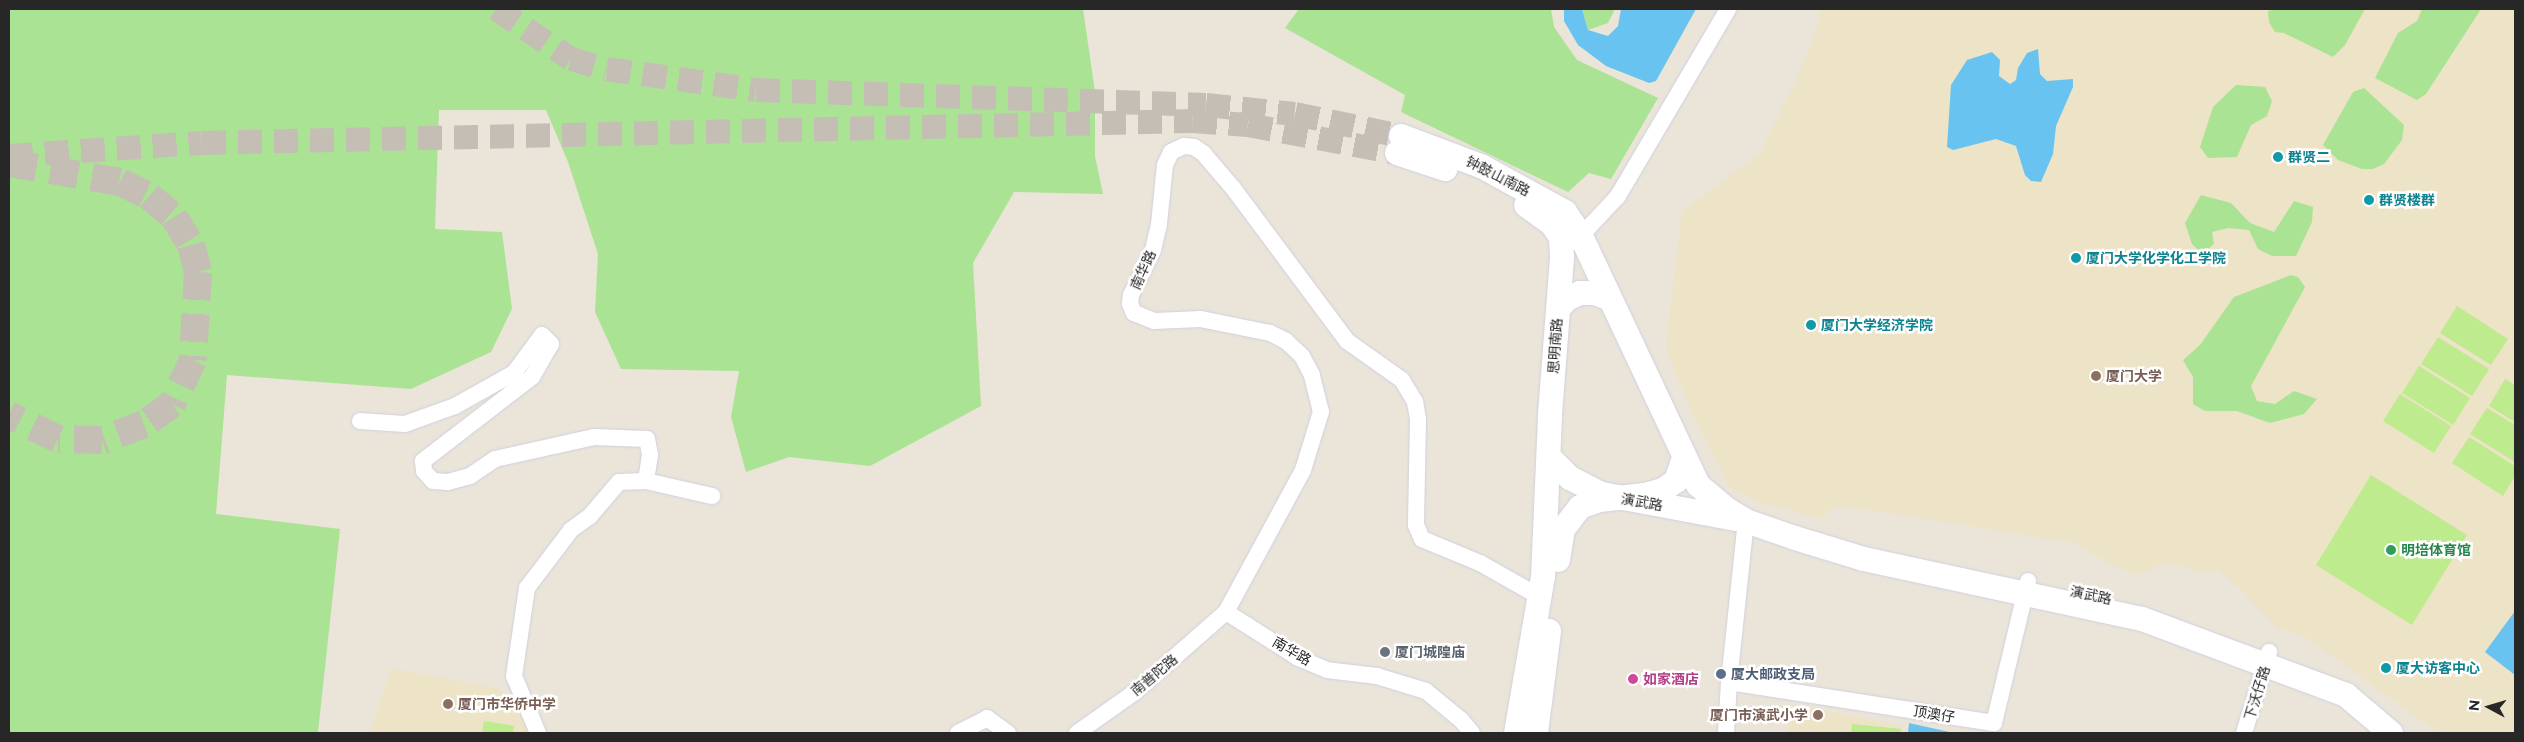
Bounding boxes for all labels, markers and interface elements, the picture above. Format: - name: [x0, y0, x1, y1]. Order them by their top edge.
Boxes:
- place label: 群贤二: [2288, 149, 2330, 165]
- marker: 群贤二: [2272, 151, 2284, 163]
- street label: 钟鼓山南路: [1463, 153, 1533, 199]
- place label: 群贤楼群: [2379, 192, 2435, 208]
- marker: 群贤楼群: [2363, 194, 2375, 206]
- street label: 南华路: [1127, 247, 1159, 293]
- place label: 厦门大学化学化工学院: [2086, 250, 2226, 266]
- marker: 厦门大学化学化工学院: [2070, 252, 2082, 264]
- street label: 思明南路: [1545, 317, 1565, 375]
- place label: 厦门大学经济学院: [1821, 317, 1933, 333]
- marker: 厦门大学经济学院: [1805, 319, 1817, 331]
- place label: 厦门大学: [2106, 368, 2162, 384]
- marker: 厦门大学: [2090, 370, 2102, 382]
- street label: 演武路: [1620, 490, 1664, 514]
- place label: 明培体育馆: [2401, 542, 2471, 558]
- marker: 明培体育馆: [2385, 544, 2397, 556]
- street label: 演武路: [2069, 582, 2113, 608]
- street label: 南华路: [1270, 633, 1314, 669]
- place label: 厦门城隍庙: [1395, 644, 1465, 660]
- marker: 厦门城隍庙: [1379, 646, 1391, 658]
- street label: 南普陀路: [1127, 651, 1181, 699]
- place label: 厦大访客中心: [2396, 660, 2480, 676]
- marker: 厦大访客中心: [2380, 662, 2392, 674]
- street label: 下沃仔路: [2241, 664, 2273, 722]
- place label: 厦大邮政支局: [1731, 666, 1815, 682]
- marker: 厦大邮政支局: [1715, 668, 1727, 680]
- place label: 如家酒店: [1643, 671, 1699, 687]
- marker: 如家酒店: [1627, 673, 1639, 685]
- north arrow: [2464, 682, 2514, 732]
- place label: 厦门市华侨中学: [458, 696, 556, 712]
- marker: 厦门市华侨中学: [442, 698, 454, 710]
- text: N: [2465, 699, 2484, 712]
- street label: 顶澳仔: [1912, 702, 1956, 726]
- place label: 厦门市演武小学: [1710, 707, 1808, 723]
- marker: 厦门市演武小学: [1812, 709, 1824, 721]

